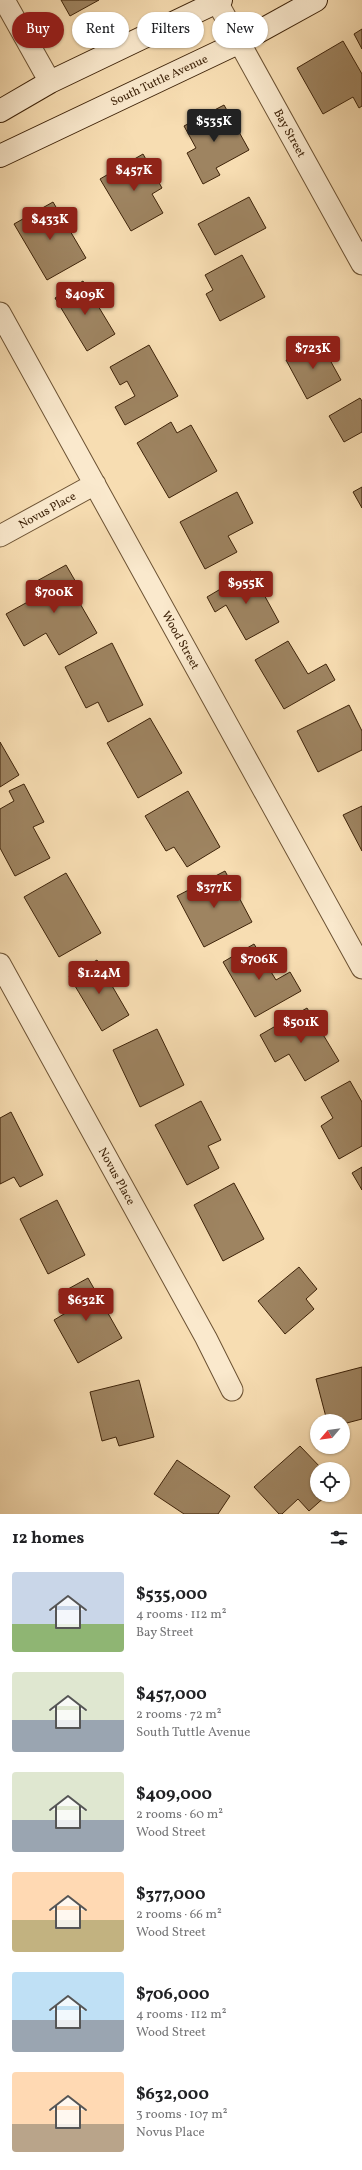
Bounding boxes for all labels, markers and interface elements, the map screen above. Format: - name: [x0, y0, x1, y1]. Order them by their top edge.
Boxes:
- chip: Buy: [12, 12, 64, 48]
- chip: Rent: [72, 12, 129, 48]
- chip: Filters: [137, 12, 204, 48]
- chip: New: [212, 12, 268, 48]
- street label: South Tuttle Avenue: [108, 51, 211, 110]
- street label: Bay Street: [269, 106, 309, 161]
- pin: $535K: [186, 109, 242, 143]
- text: $535K: [196, 113, 232, 131]
- pin: $457K: [106, 158, 162, 192]
- text: $457K: [116, 162, 152, 180]
- pin: $433K: [22, 207, 78, 241]
- text: $433K: [31, 211, 69, 229]
- pin: $409K: [57, 282, 113, 316]
- text: $409K: [65, 286, 105, 304]
- pin: $723K: [285, 336, 341, 370]
- text: $723K: [295, 340, 331, 358]
- street label: Novus Place: [16, 488, 79, 533]
- pin: $955K: [218, 571, 274, 605]
- text: $955K: [228, 575, 264, 593]
- pin: $700K: [26, 580, 82, 614]
- text: $700K: [35, 584, 73, 602]
- street label: Wood Street: [158, 608, 203, 673]
- pin: $377K: [186, 875, 242, 909]
- text: $377K: [196, 879, 232, 897]
- pin: $706K: [231, 947, 287, 981]
- text: $706K: [240, 951, 278, 969]
- pin: $1.24M: [66, 961, 132, 995]
- text: $1.24M: [77, 965, 121, 983]
- pin: $501K: [273, 1010, 329, 1044]
- text: $501K: [283, 1014, 319, 1032]
- street label: Novus Place: [94, 1145, 139, 1208]
- pin: $632K: [58, 1288, 114, 1322]
- text: $632K: [67, 1292, 105, 1310]
- north arrow: [310, 1414, 350, 1454]
- map controls: [310, 1414, 350, 1502]
- button: locate: [310, 1462, 350, 1502]
- text: 12 homes: [12, 1527, 84, 1550]
- icon: filters: [328, 1527, 350, 1549]
- text: $535,000: [136, 1583, 207, 1606]
- icon: home: [44, 1588, 92, 1636]
- text: 4 rooms · 112 m²: [136, 1606, 226, 1624]
- text: Bay Street: [136, 1624, 194, 1642]
- text: $457,000: [136, 1683, 207, 1706]
- icon: home: [44, 1688, 92, 1736]
- text: 2 rooms · 72 m²: [136, 1706, 222, 1724]
- text: South Tuttle Avenue: [136, 1724, 250, 1742]
- text: $409,000: [136, 1783, 212, 1806]
- icon: home: [44, 1788, 92, 1836]
- text: 2 rooms · 60 m²: [136, 1806, 223, 1824]
- text: Wood Street: [136, 1824, 206, 1842]
- text: $377,000: [136, 1883, 205, 1906]
- icon: home: [44, 1888, 92, 1936]
- text: 2 rooms · 66 m²: [136, 1906, 222, 1924]
- text: Wood Street: [136, 1924, 206, 1942]
- text: $706,000: [136, 1983, 210, 2006]
- icon: home: [44, 1988, 92, 2036]
- text: 4 rooms · 112 m²: [136, 2006, 226, 2024]
- text: Wood Street: [136, 2024, 206, 2042]
- text: $632,000: [136, 2083, 209, 2106]
- icon: home: [44, 2088, 92, 2136]
- text: 3 rooms · 107 m²: [136, 2106, 227, 2124]
- text: Novus Place: [136, 2124, 205, 2142]

